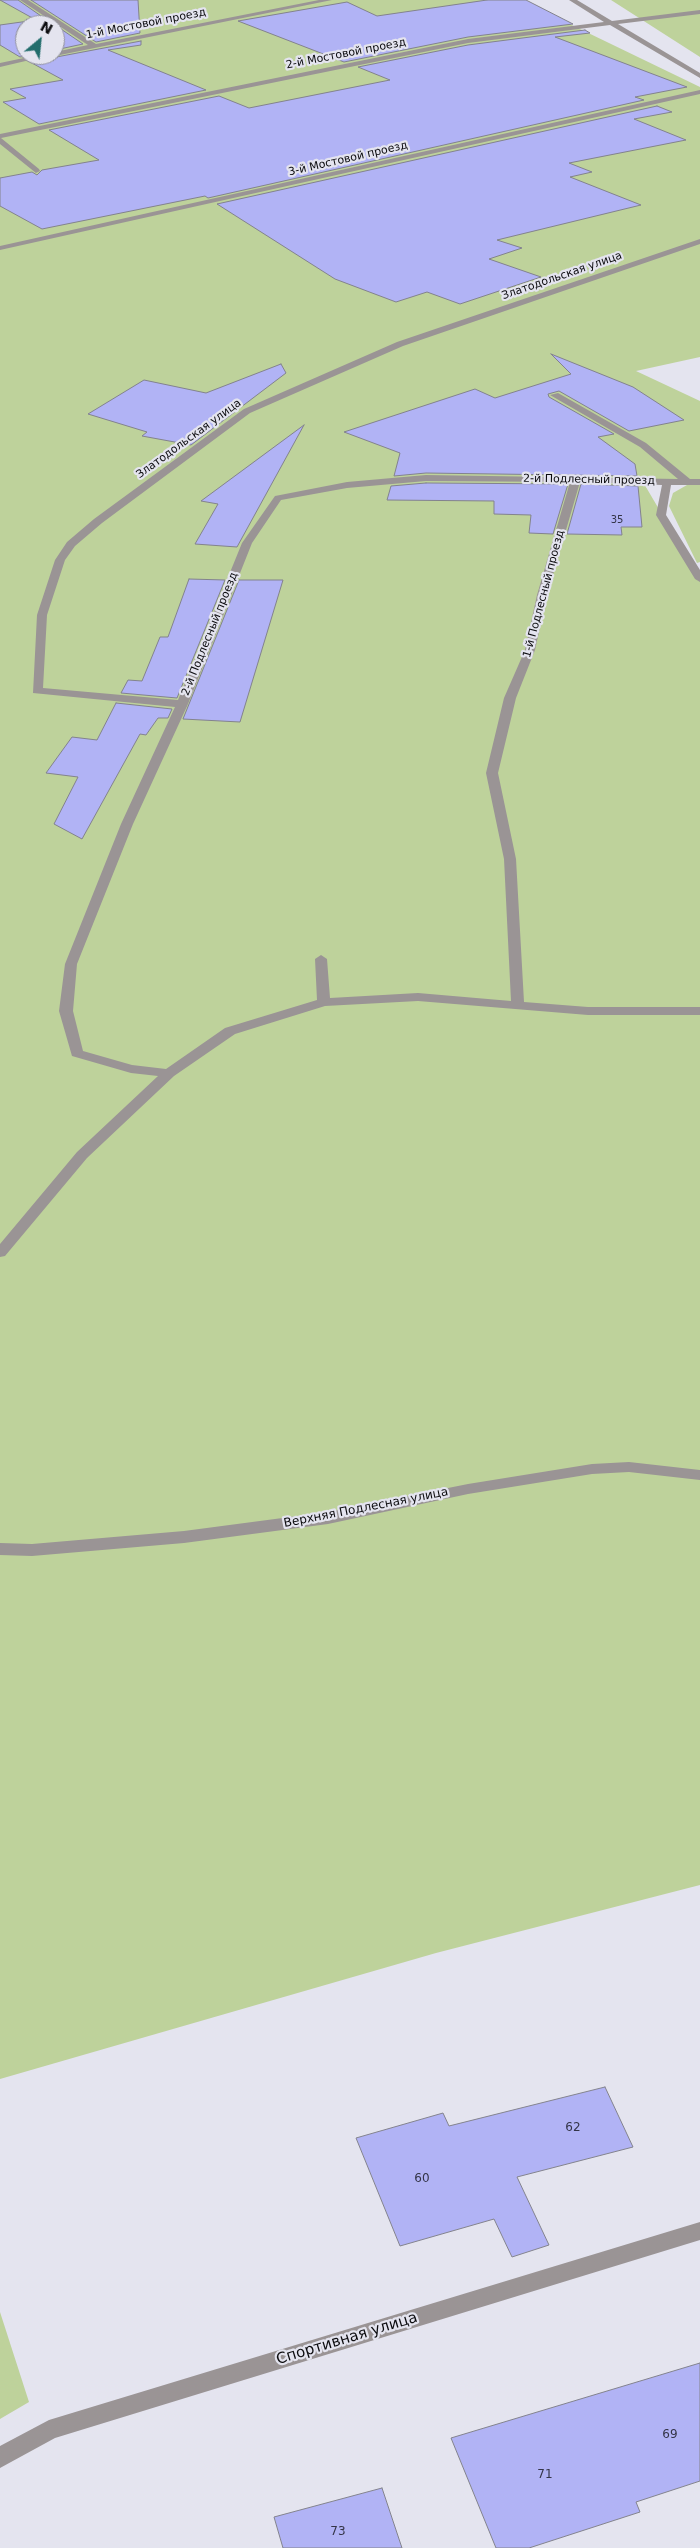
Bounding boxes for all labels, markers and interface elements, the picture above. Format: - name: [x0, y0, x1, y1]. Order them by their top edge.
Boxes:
- street label: 1-й Мостовой проезд: [85, 6, 207, 42]
- north arrow: [15, 15, 65, 65]
- text: N: [38, 18, 56, 37]
- street label: 2-й Мостовой проезд: [285, 36, 407, 72]
- street label: 3-й Мостовой проезд: [287, 139, 409, 179]
- street label: Златодольская улица: [500, 249, 624, 303]
- street label: Златодольская улица: [134, 397, 244, 481]
- street label: 2-й Подлесный проезд: [523, 472, 655, 488]
- house number: 35: [611, 514, 623, 526]
- street label: 1-й Подлесный проезд: [521, 529, 567, 659]
- street label: 2-й Подлесный проезд: [179, 570, 241, 698]
- street label: Верхняя Подлесная улица: [283, 1485, 449, 1531]
- house number: 62: [565, 2121, 581, 2135]
- house number: 60: [414, 2172, 430, 2186]
- street label: Спортивная улица: [274, 2309, 420, 2369]
- house number: 69: [662, 2428, 678, 2442]
- house number: 71: [537, 2468, 553, 2482]
- house number: 73: [330, 2525, 346, 2539]

